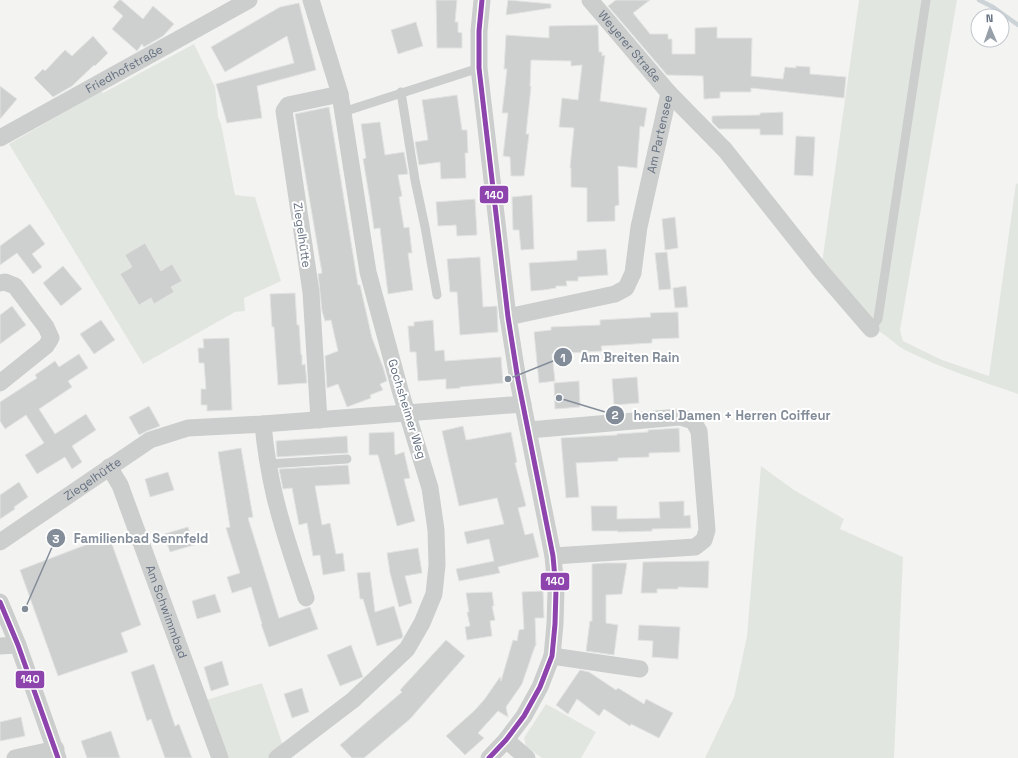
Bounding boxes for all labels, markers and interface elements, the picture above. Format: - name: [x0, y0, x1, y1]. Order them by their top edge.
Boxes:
- street label: Weyerer Straße: [594, 7, 665, 86]
- north arrow: [970, 8, 1010, 48]
- text: N: [986, 11, 994, 25]
- street label: Friedhofstraße: [83, 41, 166, 97]
- street label: Am Partensee: [643, 94, 676, 175]
- line badge: 140: [479, 185, 509, 204]
- text: 140: [484, 188, 504, 202]
- street label: Ziegelhütte: [289, 201, 315, 269]
- callout: Am Breiten Rain: [553, 345, 687, 370]
- text: Am Breiten Rain: [581, 349, 679, 366]
- text: 1: [560, 350, 566, 366]
- street label: Gochsheimer Weg: [384, 357, 430, 461]
- callout: hensel Damen + Herren Coiffeur: [605, 403, 838, 428]
- text: 2: [611, 407, 619, 423]
- text: hensel Damen + Herren Coiffeur: [633, 407, 831, 424]
- street label: Ziegelhütte: [61, 454, 124, 504]
- callout: Familienbad Sennfeld: [46, 526, 216, 551]
- text: Familienbad Sennfeld: [74, 530, 208, 547]
- text: 3: [52, 531, 60, 547]
- street label: Am Schwimmbad: [142, 563, 191, 661]
- line badge: 140: [540, 572, 570, 591]
- text: 140: [545, 574, 565, 588]
- line badge: 140: [15, 670, 45, 689]
- text: 140: [20, 672, 40, 686]

